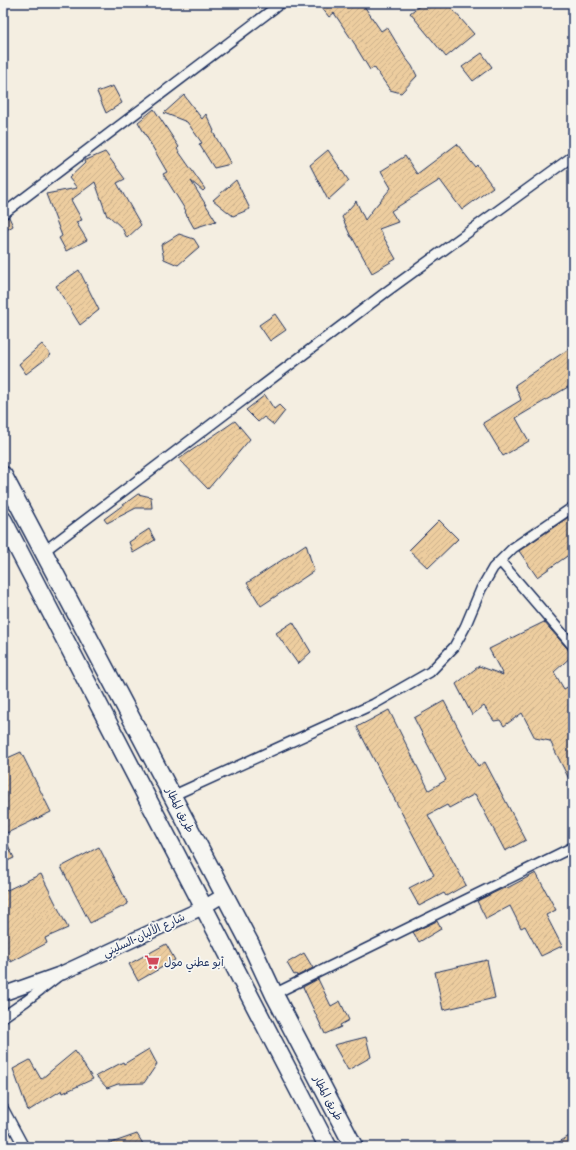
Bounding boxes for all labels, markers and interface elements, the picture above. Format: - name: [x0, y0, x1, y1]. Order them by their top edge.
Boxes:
- street label: طريق المطار: [163, 784, 197, 835]
- street label: شارع الألبان-السليني: [100, 909, 189, 963]
- supermarket icon: أبو عطني مول: [143, 953, 161, 971]
- place label: أبو عطني مول: [164, 956, 224, 973]
- street label: طريق المطار: [310, 1072, 345, 1123]

